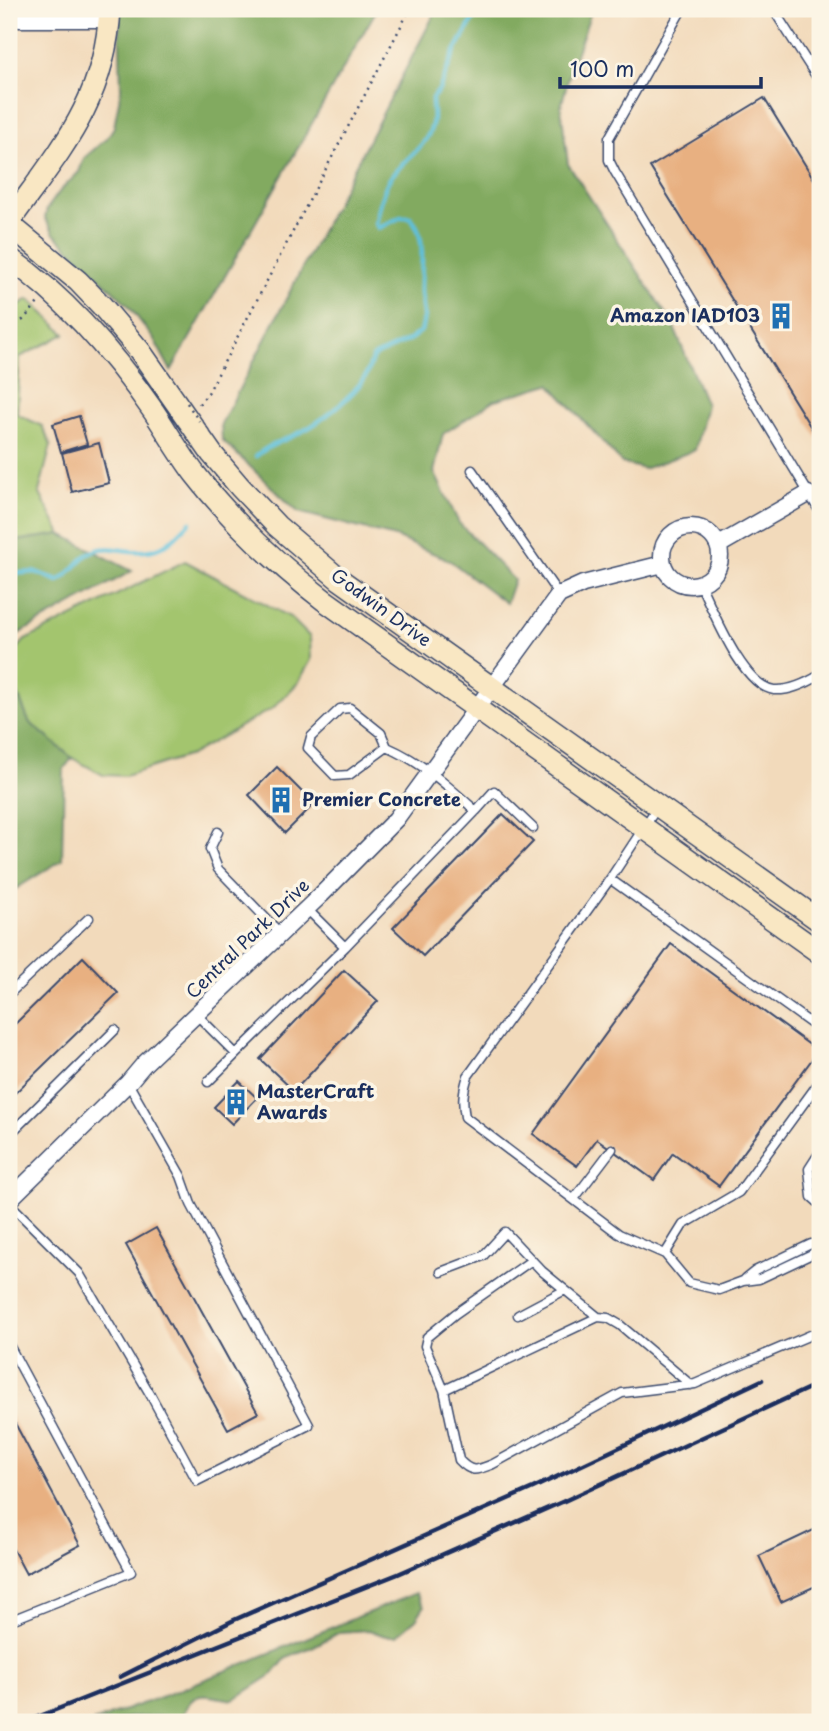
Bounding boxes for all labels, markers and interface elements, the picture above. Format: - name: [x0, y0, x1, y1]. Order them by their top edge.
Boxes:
- scale bar: [560, 46, 761, 90]
- text: 100 m: [570, 52, 634, 84]
- place label: Amazon IAD103: [610, 301, 760, 328]
- building icon: Amazon IAD103: [766, 301, 796, 331]
- street label: Godwin Drive: [326, 561, 438, 652]
- building icon: Premier Concrete: [266, 785, 296, 815]
- place label: Premier Concrete: [302, 785, 461, 812]
- street label: Central Park Drive: [179, 871, 315, 1004]
- place label: MasterCraft Awards: [257, 1077, 375, 1125]
- building icon: MasterCraft Awards: [221, 1087, 251, 1117]

